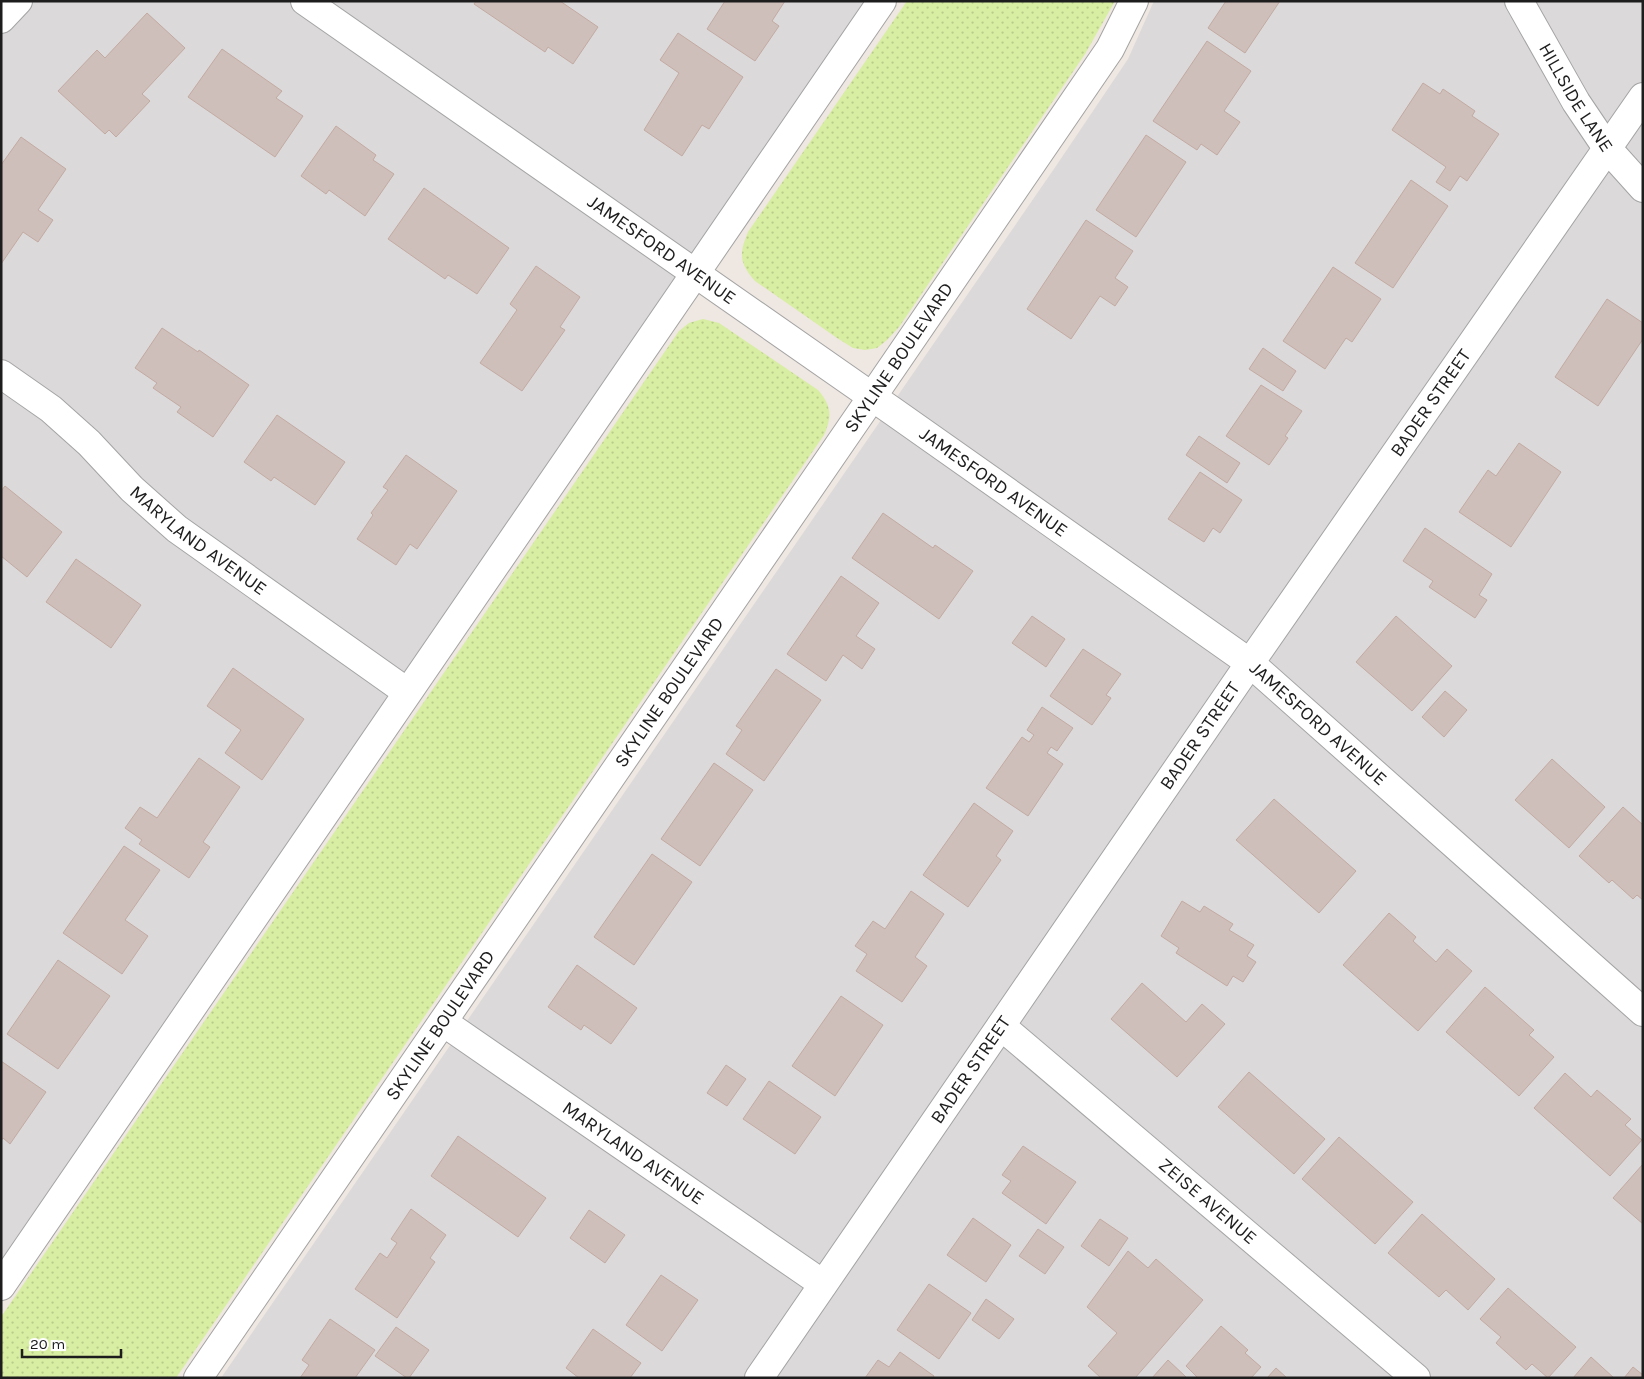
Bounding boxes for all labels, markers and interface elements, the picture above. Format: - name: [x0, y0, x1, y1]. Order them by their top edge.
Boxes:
- street label: HILLSIDE LANE: [1534, 39, 1618, 156]
- street label: JAMESFORD AVENUE: [583, 191, 740, 309]
- street label: SKYLINE BOULEVARD: [840, 278, 958, 437]
- street label: BADER STREET: [1386, 345, 1476, 461]
- street label: JAMESFORD AVENUE: [915, 423, 1072, 542]
- street label: MARYLAND AVENUE: [125, 481, 271, 600]
- street label: SKYLINE BOULEVARD: [610, 613, 728, 771]
- street label: JAMESFORD AVENUE: [1245, 657, 1391, 790]
- street label: BADER STREET: [1155, 677, 1245, 794]
- street label: SKYLINE BOULEVARD: [381, 946, 500, 1104]
- street label: BADER STREET: [926, 1011, 1016, 1128]
- street label: MARYLAND AVENUE: [558, 1097, 708, 1210]
- street label: ZEISE AVENUE: [1154, 1153, 1261, 1249]
- scale bar: [22, 1326, 121, 1358]
- text: 20 m: [30, 1335, 65, 1353]

